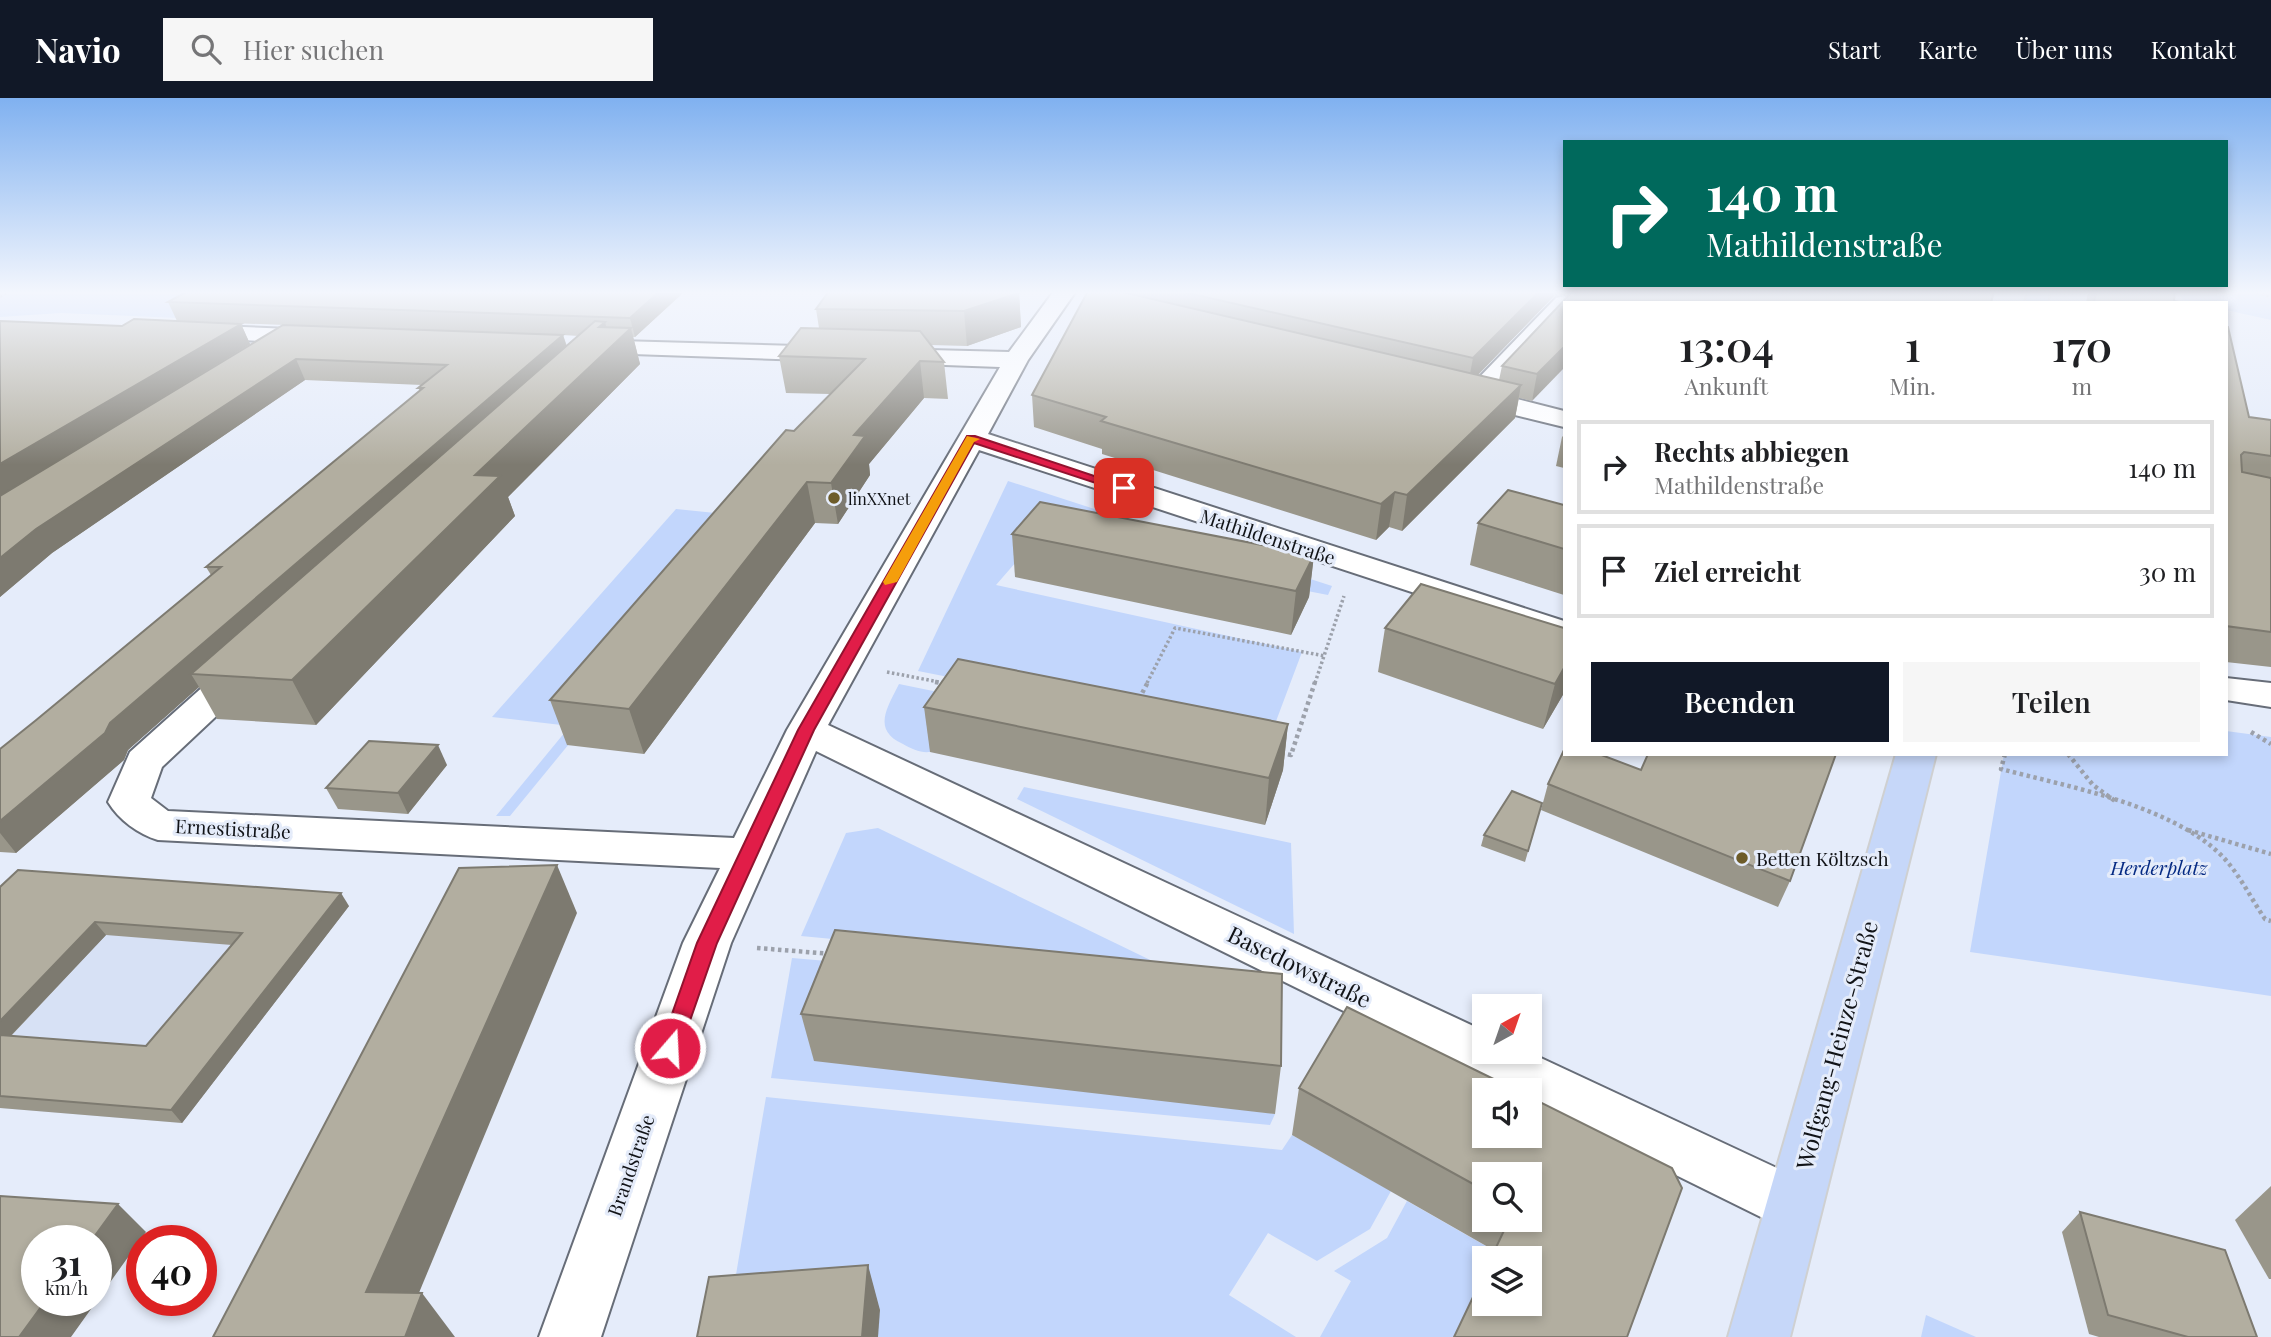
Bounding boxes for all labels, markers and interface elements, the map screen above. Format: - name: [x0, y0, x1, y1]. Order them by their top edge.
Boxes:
- search box: [163, 18, 653, 81]
- text: Navio: [35, 27, 121, 71]
- icon: search: [187, 30, 225, 68]
- text: Hier suchen: [243, 32, 384, 67]
- text: Start: [1828, 33, 1881, 65]
- text: Karte: [1919, 33, 1978, 65]
- text: Über uns: [2016, 33, 2113, 65]
- text: Kontakt: [2151, 33, 2236, 65]
- text: 140 m: [1706, 159, 1838, 224]
- icon: right: [1591, 168, 1682, 259]
- text: Mathildenstraße: [1706, 222, 1943, 265]
- text: 13:04: [1679, 317, 1774, 373]
- text: 1: [1905, 317, 1921, 373]
- text: 170: [2051, 317, 2112, 373]
- text: Ankunft: [1684, 370, 1768, 401]
- text: Min.: [1890, 370, 1936, 401]
- text: m: [2072, 370, 2092, 401]
- text: Rechts abbiegen: [1654, 434, 1849, 469]
- icon: right: [1595, 448, 1633, 486]
- text: 140 m: [2128, 450, 2196, 485]
- pin: [1094, 458, 1154, 518]
- icon: arrive: [1105, 469, 1143, 507]
- text: Mathildenstraße: [1654, 469, 1824, 500]
- place label: linXXnet: [848, 488, 911, 509]
- marker: linXXnet: [826, 490, 842, 506]
- street label: Mathildenstraße: [1197, 502, 1339, 570]
- icon: arrive: [1595, 552, 1633, 590]
- text: Ziel erreicht: [1654, 554, 1801, 589]
- text: 30 m: [2139, 554, 2196, 589]
- button: Beenden: [1591, 662, 1889, 742]
- button: Teilen: [1903, 662, 2200, 742]
- street label: Ernestistraße: [175, 812, 291, 844]
- place label: Betten Költzsch: [1756, 845, 1889, 871]
- marker: Betten Költzsch: [1734, 850, 1750, 866]
- park label: Herderplatz: [2110, 854, 2209, 880]
- street label: Wolfgang-Heinze-Straße: [1788, 917, 1884, 1174]
- street label: Basedowstraße: [1223, 918, 1377, 1014]
- north arrow: [1472, 994, 1542, 1064]
- map controls: [1472, 994, 1542, 1316]
- position arrow: [633, 1011, 707, 1085]
- button: sound: [1472, 1078, 1542, 1148]
- street label: Brandstraße: [600, 1111, 660, 1219]
- button: search: [1472, 1162, 1542, 1232]
- speed limit sign: 40: [126, 1225, 217, 1316]
- text: 31: [51, 1238, 82, 1285]
- button: layers: [1472, 1246, 1542, 1316]
- text: km/h: [45, 1276, 88, 1300]

